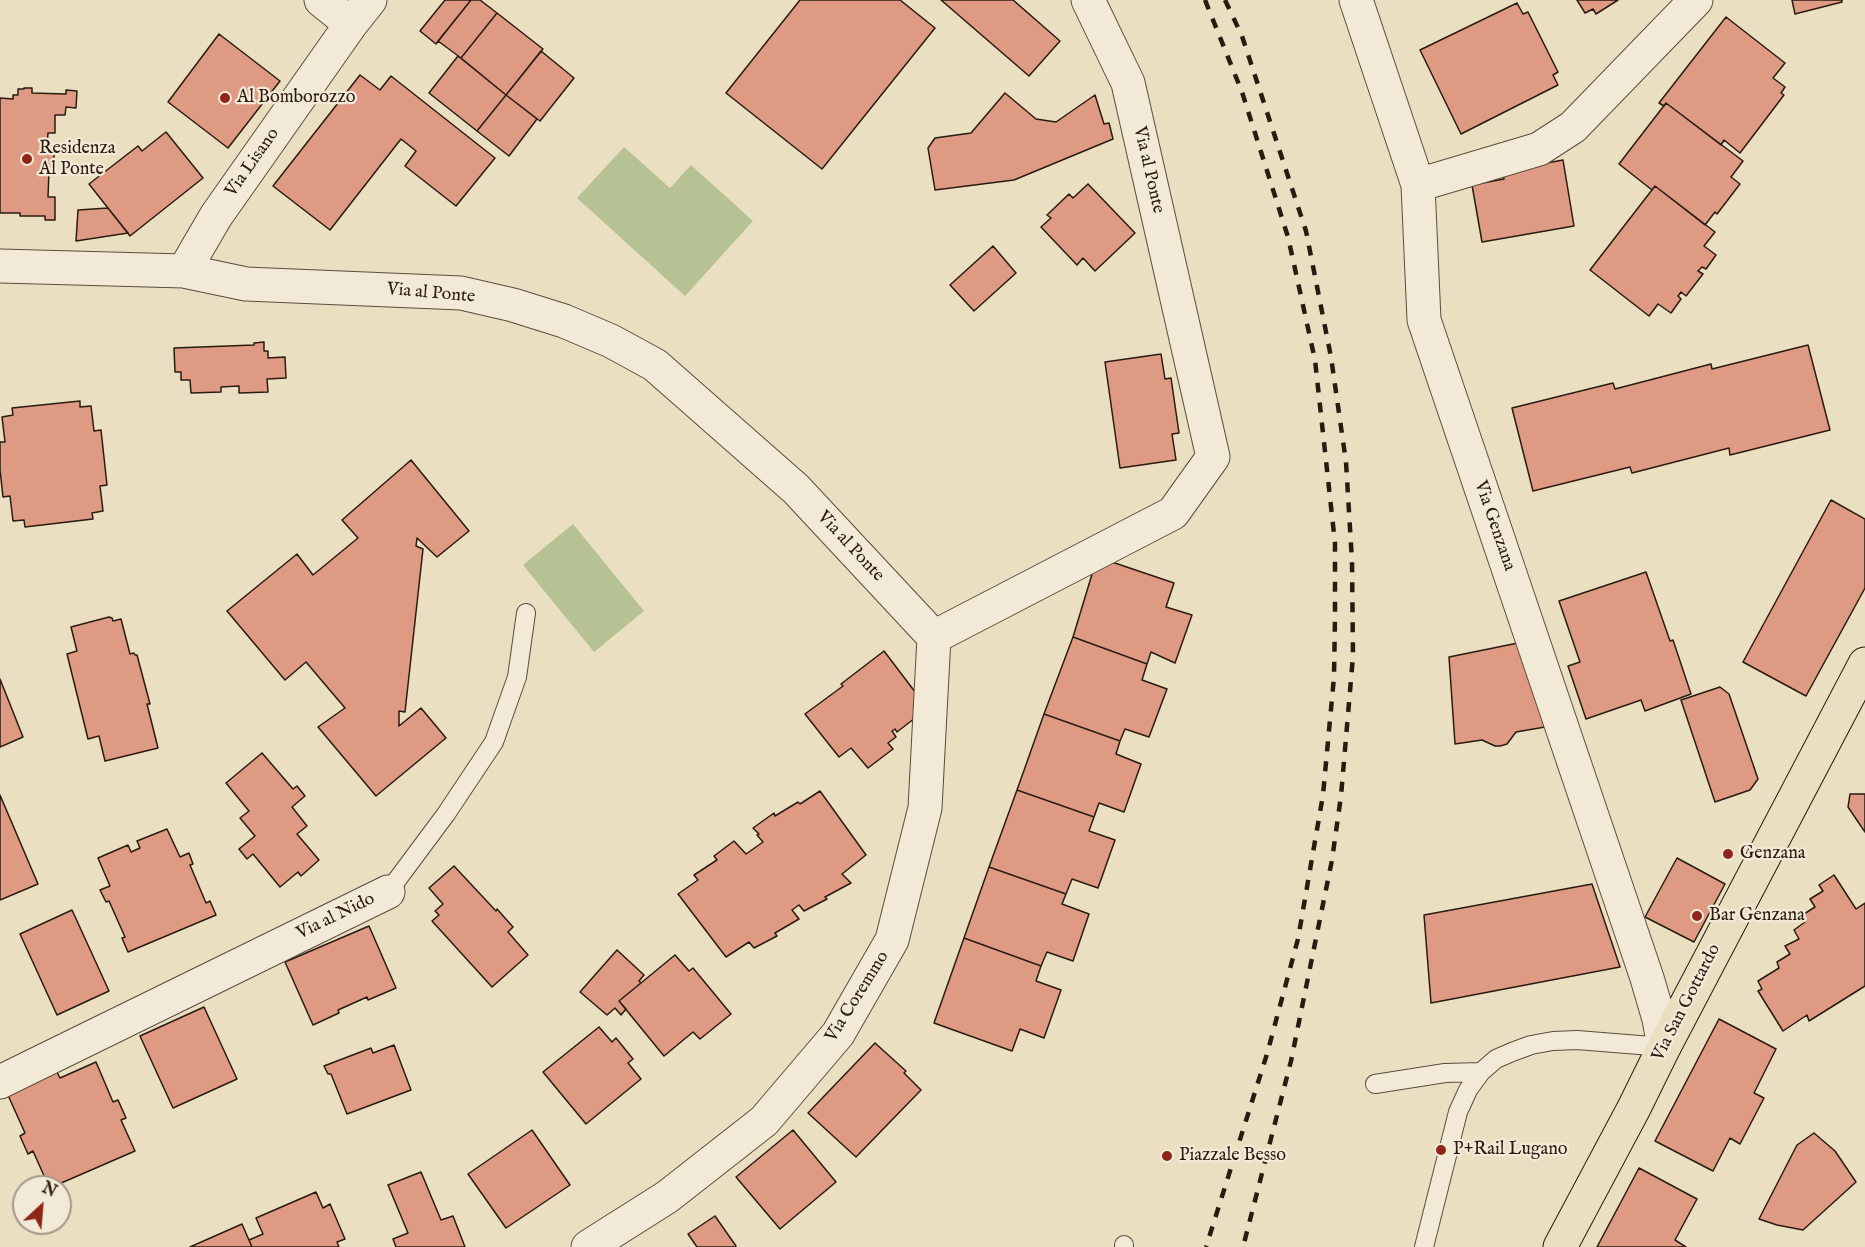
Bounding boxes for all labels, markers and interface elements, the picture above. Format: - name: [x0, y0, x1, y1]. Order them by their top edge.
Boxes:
- place label: Al Bomborozzo: [237, 87, 355, 109]
- marker: Al Bomborozzo: [218, 91, 232, 105]
- street label: Via Lisano: [221, 124, 285, 202]
- street label: Via al Ponte: [1128, 124, 1168, 216]
- place label: Residenza Al Ponte: [39, 138, 115, 180]
- marker: Residenza Al Ponte: [20, 152, 34, 166]
- street label: Via al Ponte: [386, 279, 476, 309]
- street label: Via Genzana: [1468, 478, 1520, 574]
- street label: Via al Ponte: [812, 507, 888, 587]
- place label: Genzana: [1740, 843, 1806, 865]
- marker: Genzana: [1721, 847, 1735, 861]
- street label: Via al Nido: [293, 889, 379, 945]
- place label: Bar Genzana: [1709, 905, 1805, 927]
- marker: Bar Genzana: [1690, 909, 1704, 923]
- street label: Via San Gottardo: [1648, 941, 1726, 1065]
- street label: Via Coremmo: [822, 948, 894, 1046]
- place label: P+Rail Lugano: [1453, 1139, 1568, 1161]
- marker: P+Rail Lugano: [1434, 1143, 1448, 1157]
- place label: Piazzale Besso: [1179, 1145, 1286, 1167]
- marker: Piazzale Besso: [1160, 1149, 1174, 1163]
- north arrow: [12, 1175, 72, 1235]
- text: N: [38, 1179, 60, 1203]

